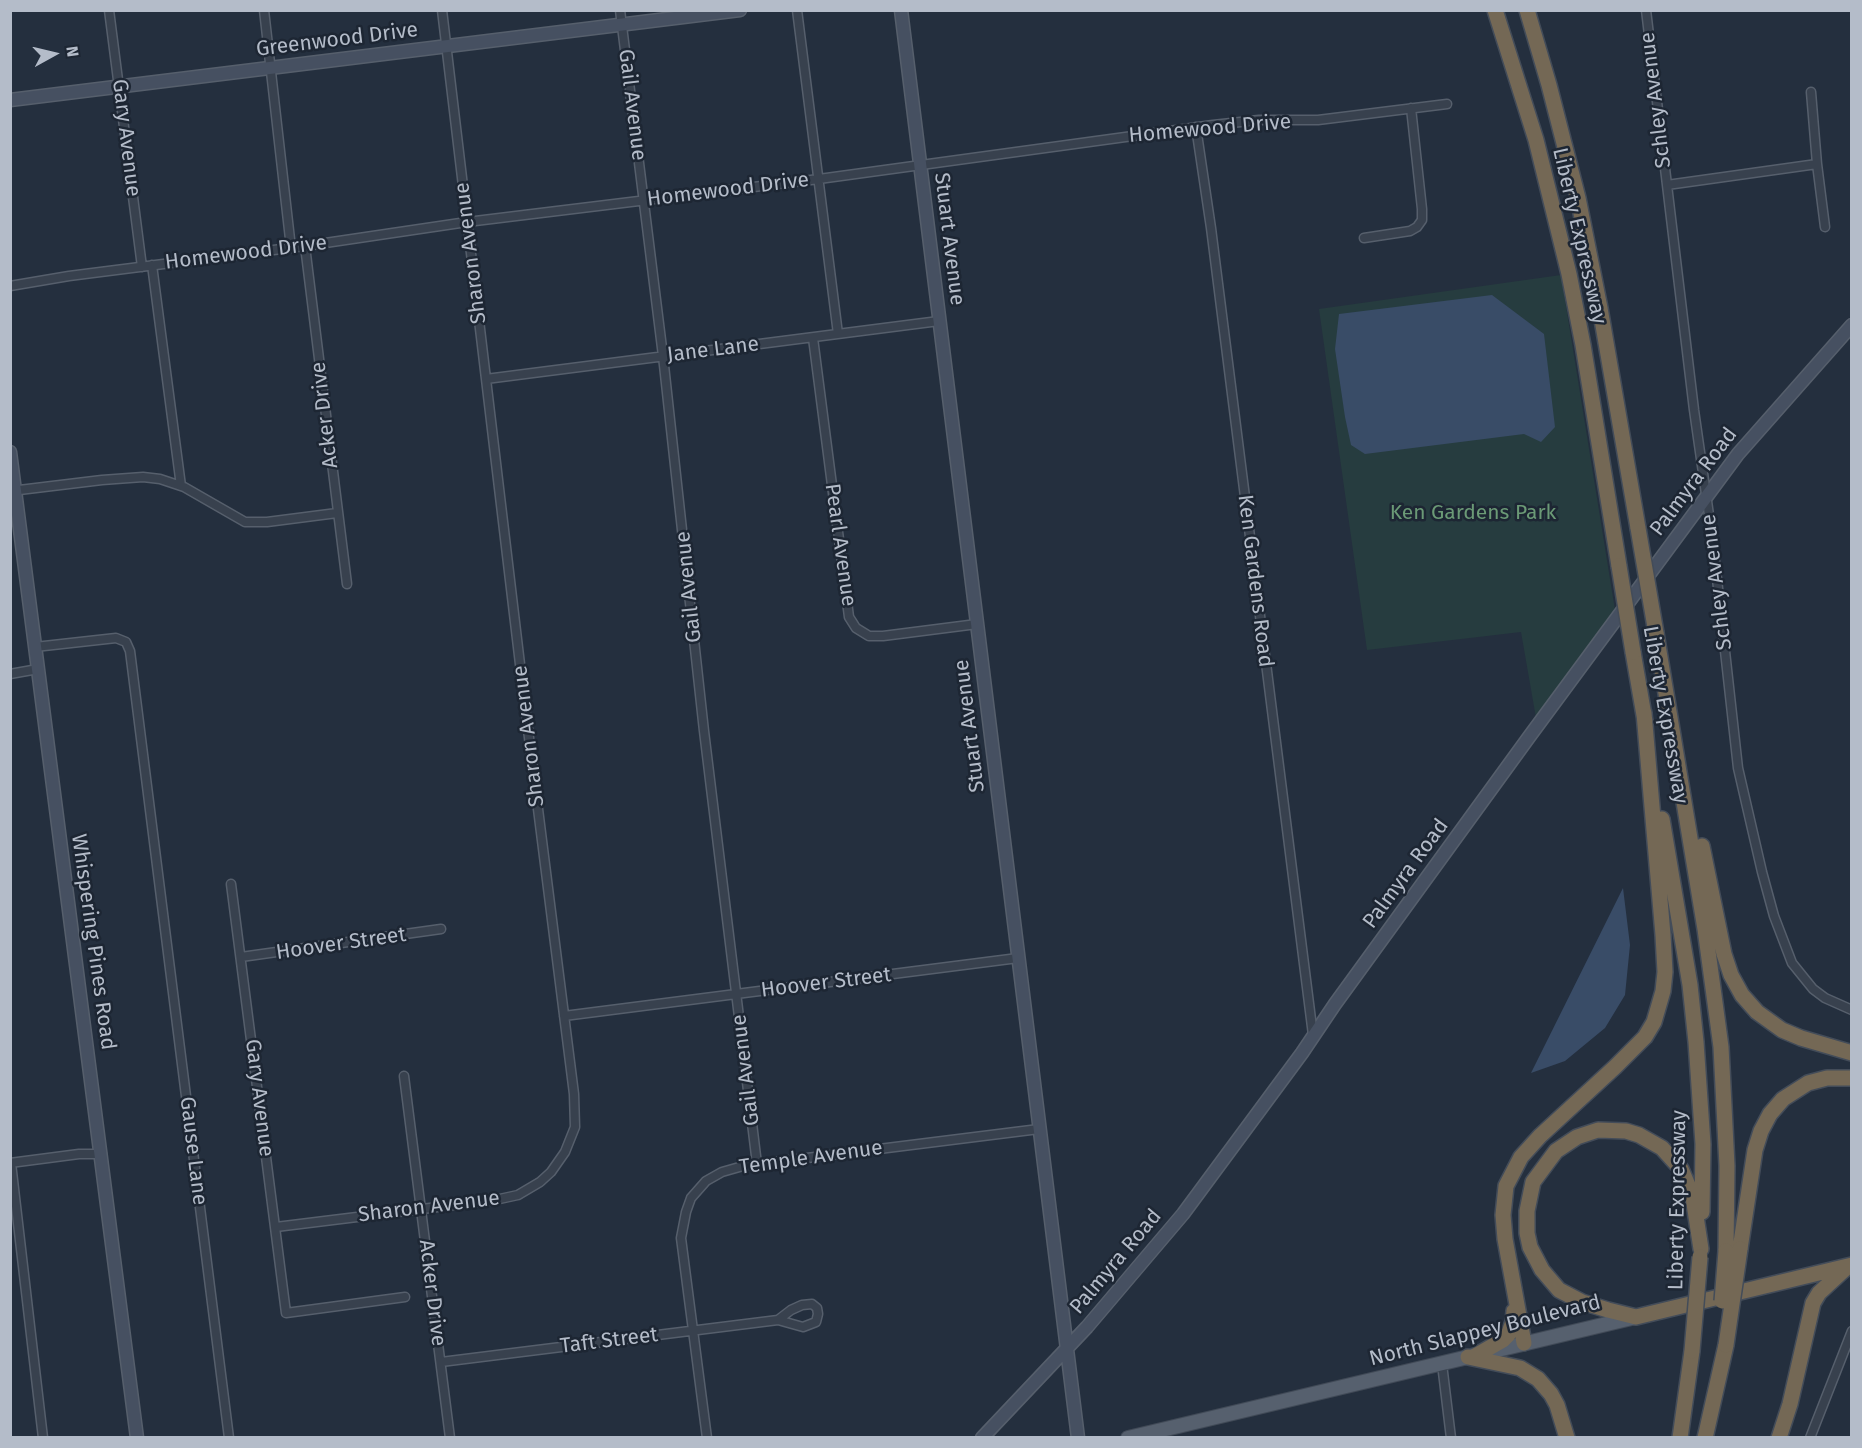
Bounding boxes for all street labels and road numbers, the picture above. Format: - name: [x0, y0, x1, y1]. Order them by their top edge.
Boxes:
- street label: Greenwood Drive: [255, 18, 419, 62]
- street label: Schley Avenue: [1635, 31, 1677, 169]
- street label: Gail Avenue: [613, 48, 651, 162]
- street label: Gary Avenue: [106, 78, 146, 198]
- street label: Homewood Drive: [1128, 109, 1292, 149]
- street label: Liberty Expressway: [1546, 145, 1612, 327]
- street label: Homewood Drive: [646, 168, 810, 212]
- street label: Stuart Avenue: [928, 171, 970, 307]
- street label: Sharon Avenue: [450, 181, 492, 325]
- street label: Homewood Drive: [164, 231, 328, 275]
- street label: Jane Lane: [666, 332, 760, 368]
- street label: Acker Drive: [306, 360, 344, 470]
- street label: Palmyra Road: [1645, 423, 1743, 541]
- street label: Pearl Avenue: [819, 482, 861, 608]
- street label: Ken Gardens Road: [1232, 493, 1278, 669]
- street label: Schley Avenue: [1696, 513, 1738, 651]
- street label: Gail Avenue: [671, 530, 707, 644]
- street label: Liberty Expressway: [1637, 624, 1693, 806]
- street label: Stuart Avenue: [949, 658, 991, 794]
- street label: Sharon Avenue: [508, 664, 550, 808]
- street label: Palmyra Road: [1358, 814, 1454, 934]
- street label: Whispering Pines Road: [65, 832, 121, 1052]
- street label: Hoover Street: [274, 922, 408, 966]
- street label: Hoover Street: [759, 963, 893, 1003]
- street label: Gail Avenue: [727, 1013, 765, 1127]
- street label: Gary Avenue: [239, 1038, 279, 1158]
- street label: Gause Lane: [174, 1095, 212, 1207]
- street label: Liberty Expressway: [1664, 1110, 1692, 1290]
- street label: Temple Avenue: [738, 1135, 884, 1181]
- street label: Sharon Avenue: [357, 1186, 501, 1228]
- street label: Palmyra Road: [1065, 1204, 1167, 1320]
- street label: Acker Drive: [413, 1238, 451, 1348]
- street label: North Slappey Boulevard: [1367, 1290, 1603, 1372]
- street label: Taft Street: [559, 1322, 659, 1360]

